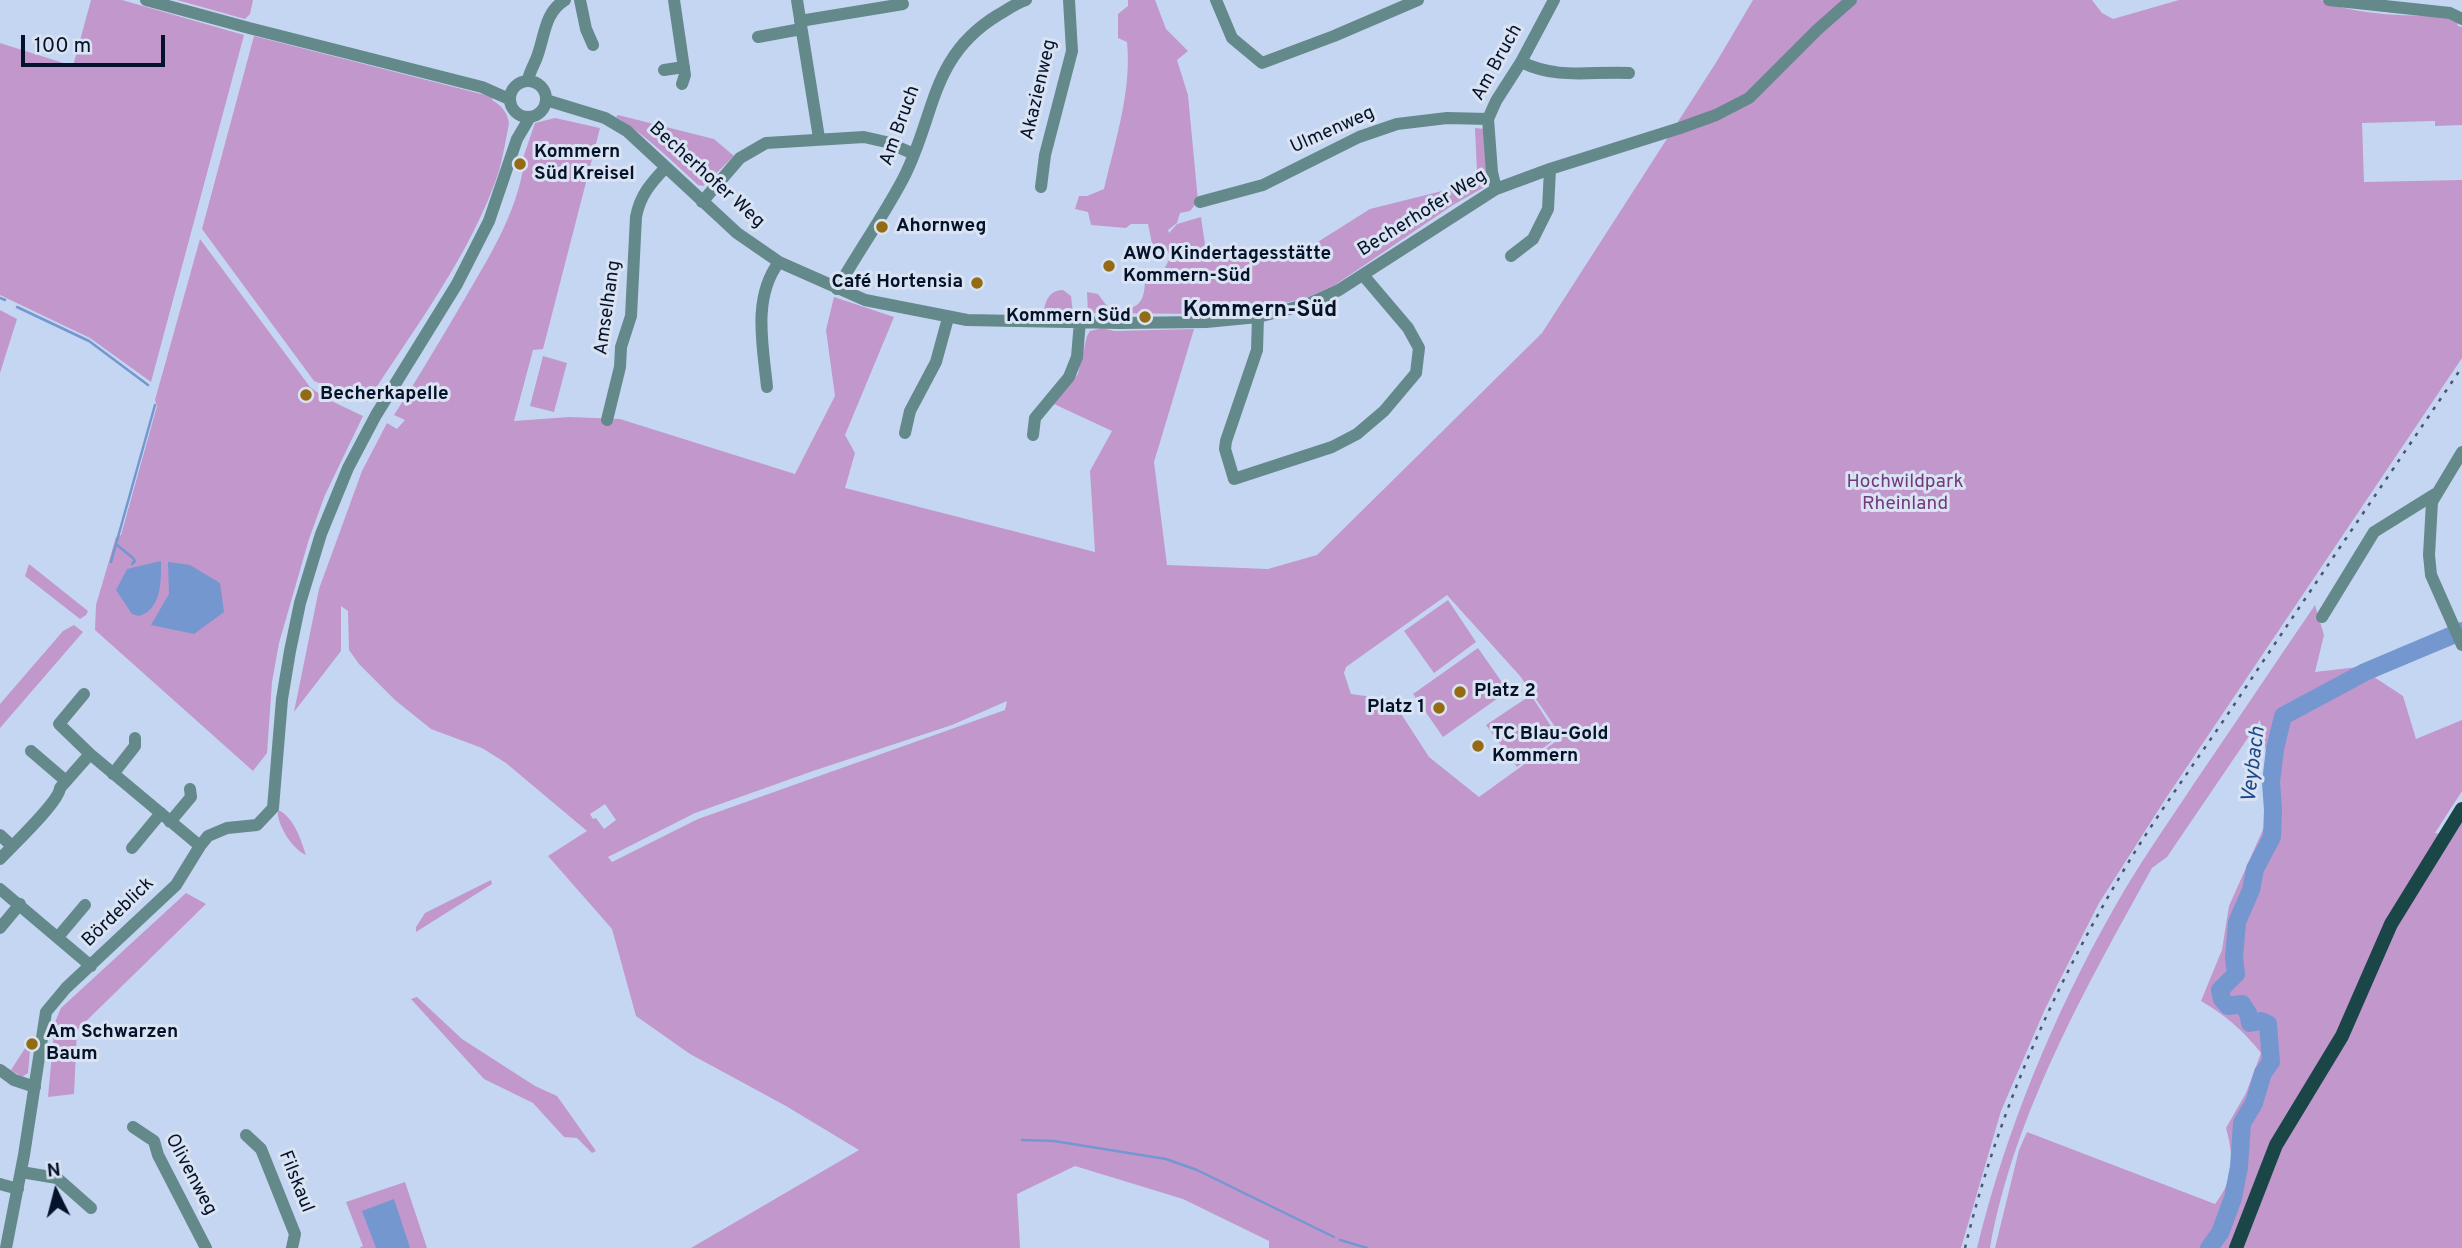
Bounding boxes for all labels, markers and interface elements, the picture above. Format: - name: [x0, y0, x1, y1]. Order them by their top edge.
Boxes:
- scale bar: [24, 21, 168, 65]
- street label: Am Bruch: [1468, 21, 1528, 105]
- text: 100 m: [34, 33, 91, 60]
- street label: Akazienweg: [1017, 37, 1063, 143]
- street label: Am Bruch: [876, 83, 926, 169]
- street label: Ulmenweg: [1287, 102, 1379, 160]
- street label: Becherhofer Weg: [643, 118, 769, 234]
- place label: Kommern Süd Kreisel: [534, 142, 635, 186]
- marker: Kommern Süd Kreisel: [512, 156, 528, 172]
- street label: Becherhofer Weg: [1354, 165, 1492, 263]
- place label: Ahornweg: [896, 216, 986, 238]
- marker: Ahornweg: [874, 219, 890, 235]
- place label: AWO Kindertagesstätte Kommern-Süd: [1123, 244, 1331, 288]
- marker: AWO Kindertagesstätte Kommern-Süd: [1101, 258, 1117, 274]
- street label: Amselhang: [591, 259, 627, 357]
- place label: Café Hortensia: [832, 272, 963, 294]
- marker: Café Hortensia: [969, 275, 985, 291]
- district label: Kommern-Süd: [1183, 297, 1337, 325]
- place label: Kommern Süd: [1006, 306, 1131, 328]
- marker: Kommern Süd: [1137, 309, 1153, 325]
- place label: Becherkapelle: [320, 384, 449, 406]
- marker: Becherkapelle: [298, 387, 314, 403]
- park label: Hochwildpark Rheinland: [1847, 472, 1963, 516]
- place label: Platz 2: [1474, 681, 1536, 703]
- marker: Platz 2: [1452, 684, 1468, 700]
- place label: Platz 1: [1367, 697, 1425, 719]
- marker: Platz 1: [1431, 700, 1447, 716]
- place label: TC Blau-Gold Kommern: [1492, 724, 1608, 768]
- water label: Veybach: [2238, 725, 2272, 805]
- marker: TC Blau-Gold Kommern: [1470, 738, 1486, 754]
- street label: Bördeblick: [78, 873, 160, 953]
- place label: Am Schwarzen Baum: [46, 1022, 178, 1066]
- marker: Am Schwarzen Baum: [24, 1036, 40, 1052]
- street label: Olivenweg: [159, 1130, 221, 1220]
- street label: Filskaul: [272, 1148, 318, 1216]
- north arrow: [21, 1157, 91, 1227]
- text: N: [46, 1158, 62, 1184]

